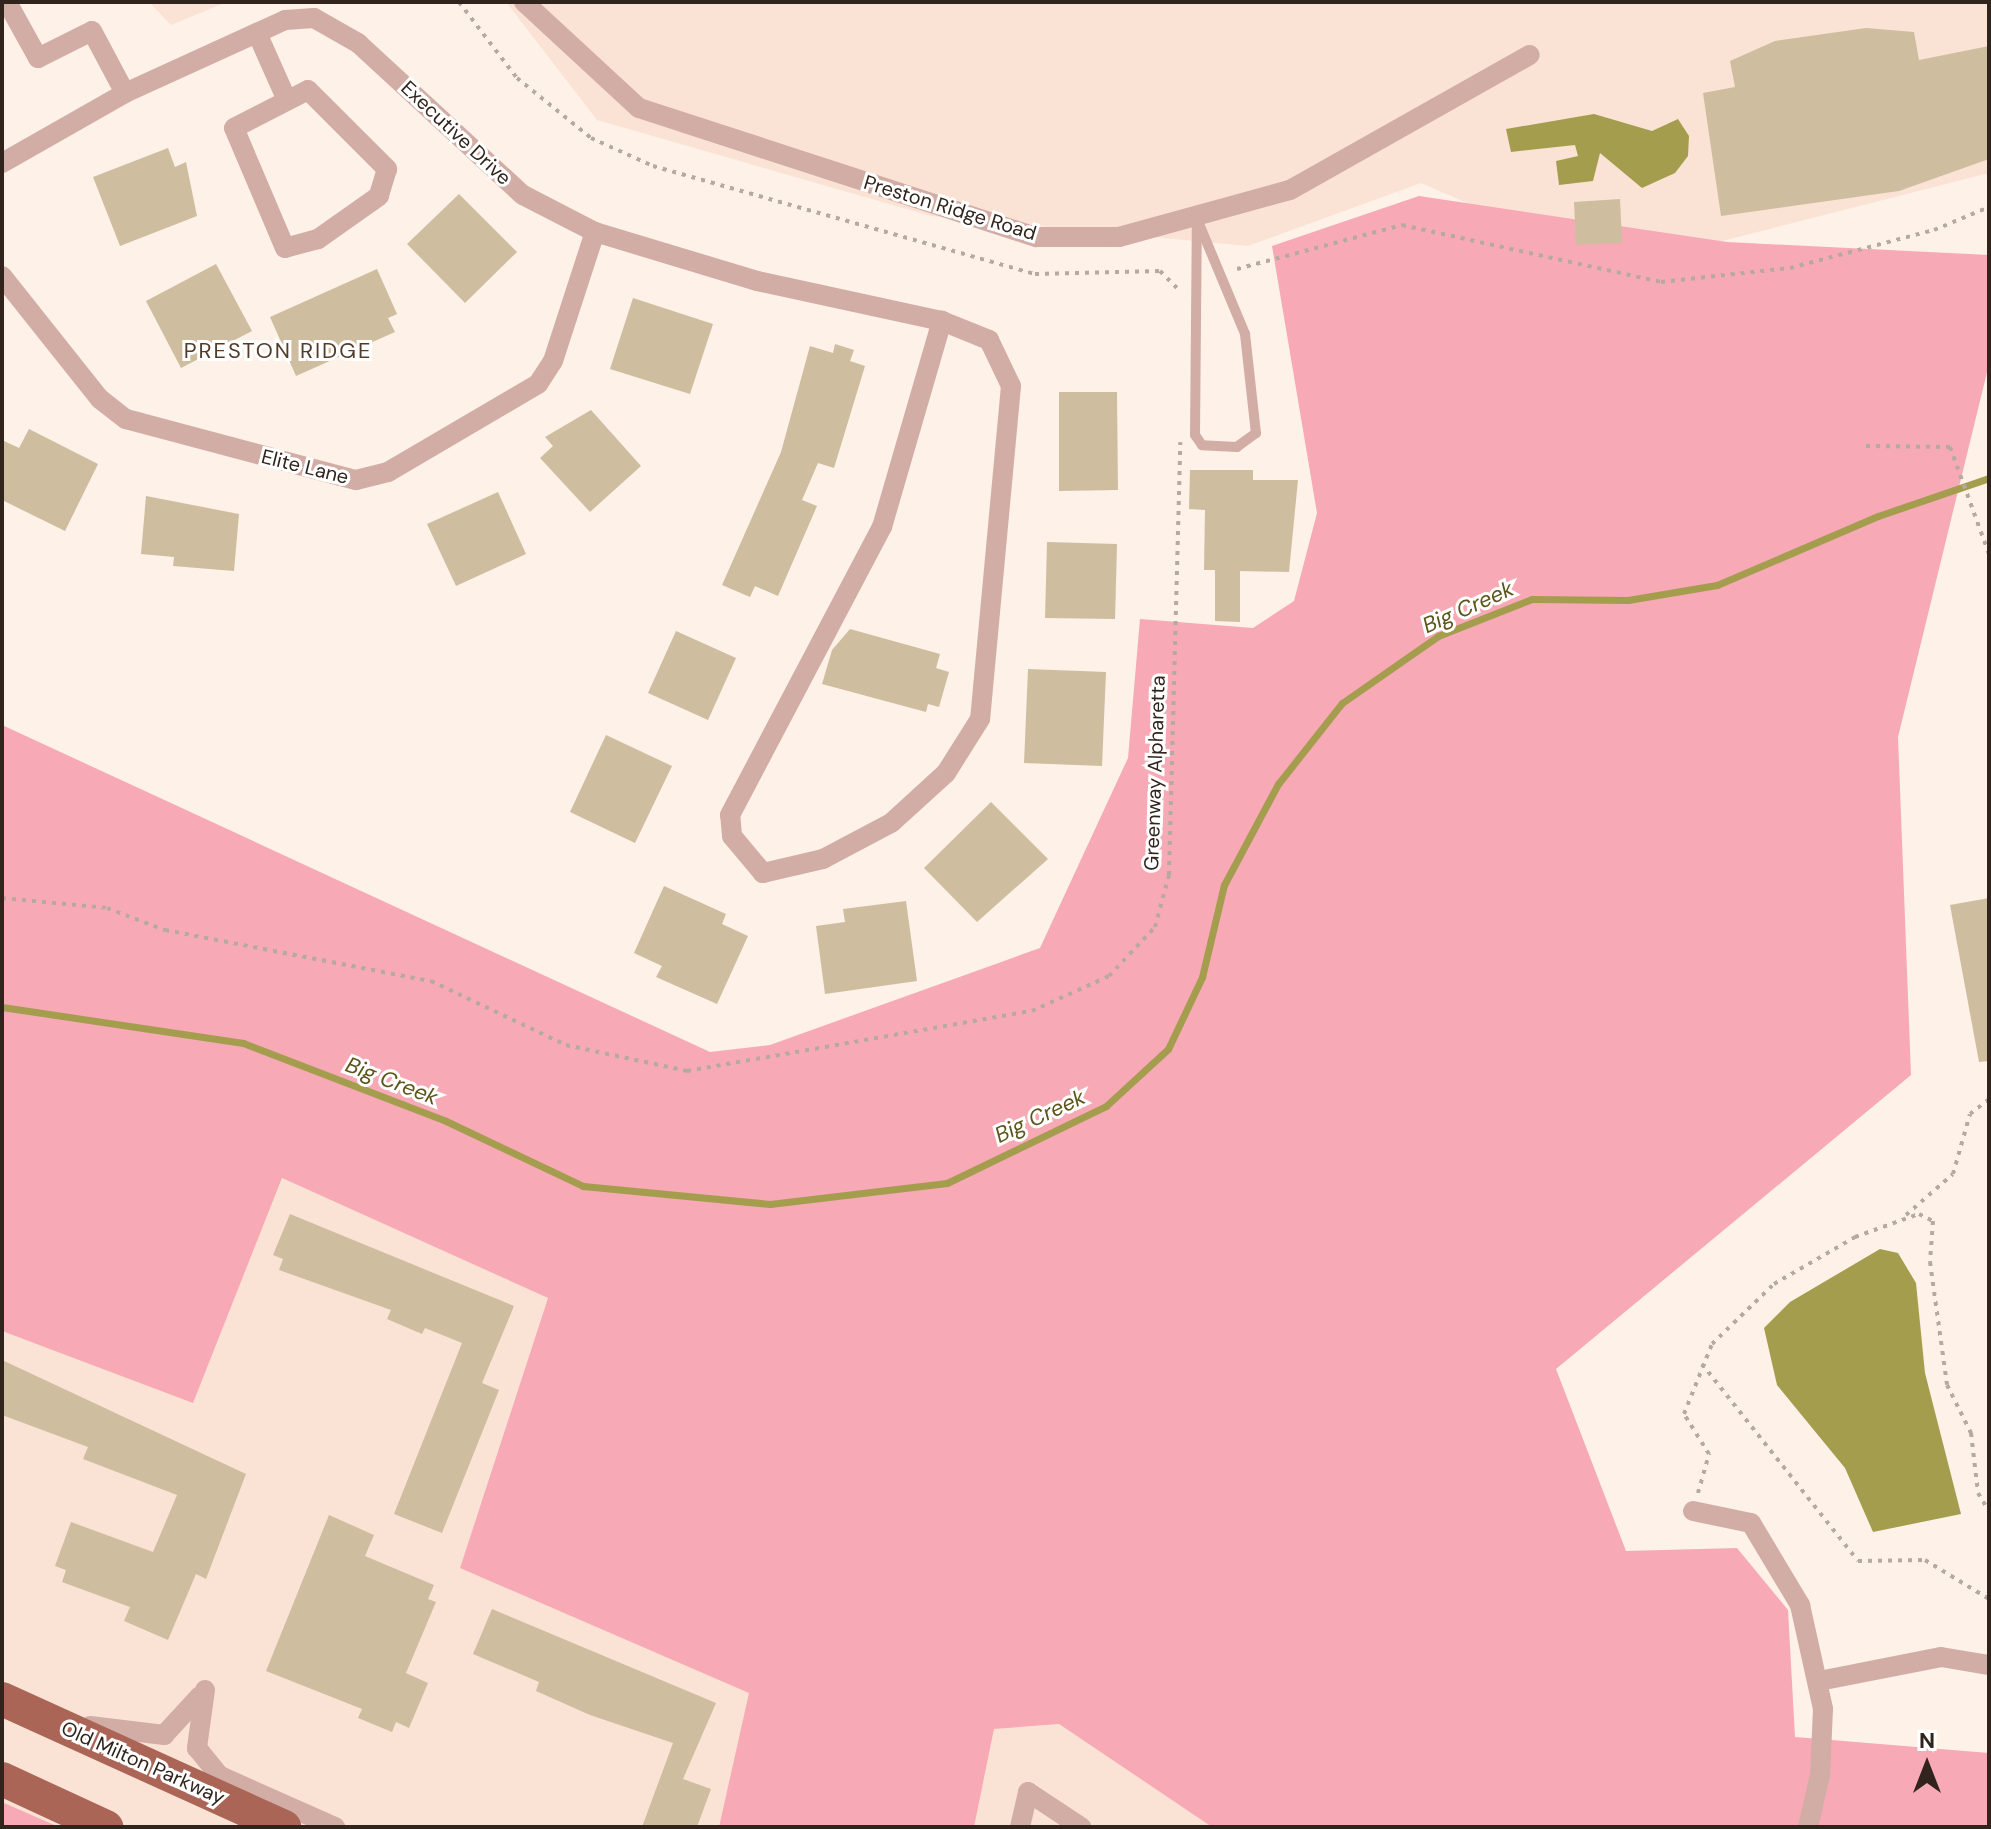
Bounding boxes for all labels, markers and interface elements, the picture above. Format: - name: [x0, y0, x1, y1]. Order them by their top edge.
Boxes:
- street label: Executive Drive: [396, 76, 516, 190]
- street label: Preston Ridge Road: [861, 170, 1039, 246]
- district label: PRESTON RIDGE: [184, 338, 372, 364]
- street label: Elite Lane: [259, 445, 351, 489]
- water label: Big Creek: [1418, 575, 1518, 639]
- street label: Greenway Alpharetta: [1140, 675, 1170, 871]
- water label: Big Creek: [342, 1051, 442, 1111]
- water label: Big Creek: [990, 1084, 1090, 1148]
- street label: Old Milton Parkway: [58, 1716, 228, 1810]
- north arrow: [1887, 1725, 1967, 1805]
- text: N: [1919, 1726, 1935, 1755]

